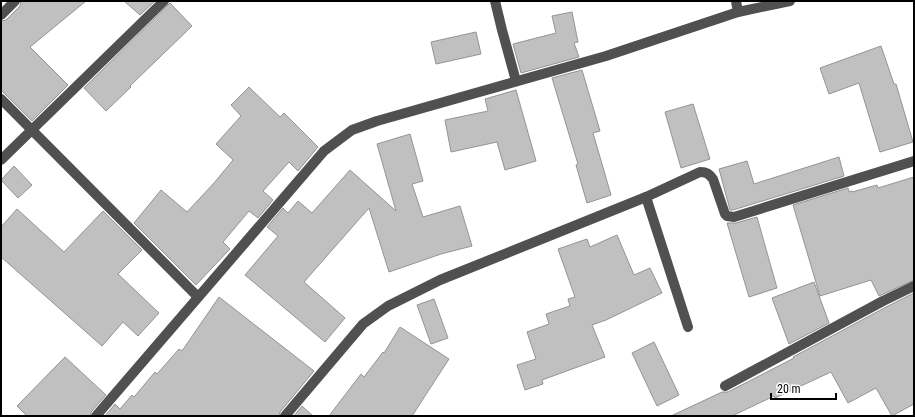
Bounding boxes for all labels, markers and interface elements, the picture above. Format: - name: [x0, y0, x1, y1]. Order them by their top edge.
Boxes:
- scale bar: [771, 375, 836, 401]
- text: 20 m: [777, 382, 801, 396]

